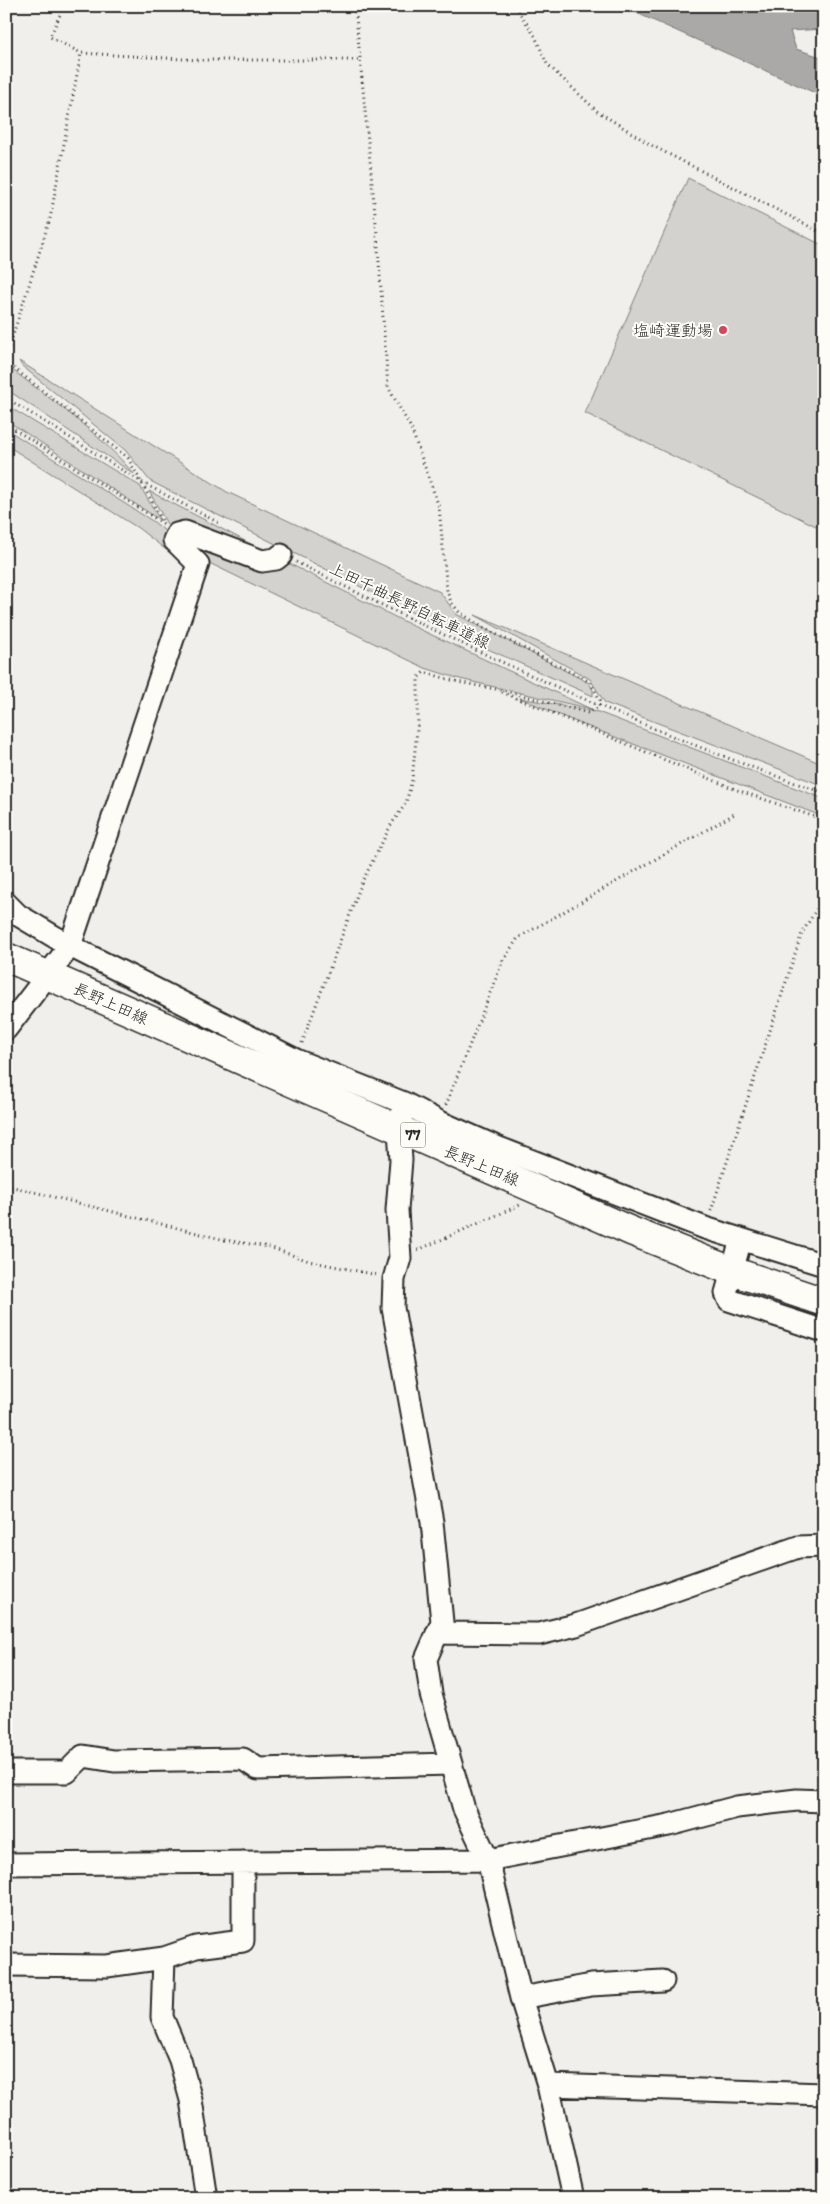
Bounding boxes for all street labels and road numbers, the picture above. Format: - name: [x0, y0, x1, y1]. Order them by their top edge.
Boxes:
- street label: 上田千曲長野自転車道線: [327, 558, 493, 653]
- street label: 長野上田線: [70, 979, 151, 1028]
- road number: 77: [400, 1122, 426, 1148]
- street label: 長野上田線: [441, 1141, 522, 1190]

